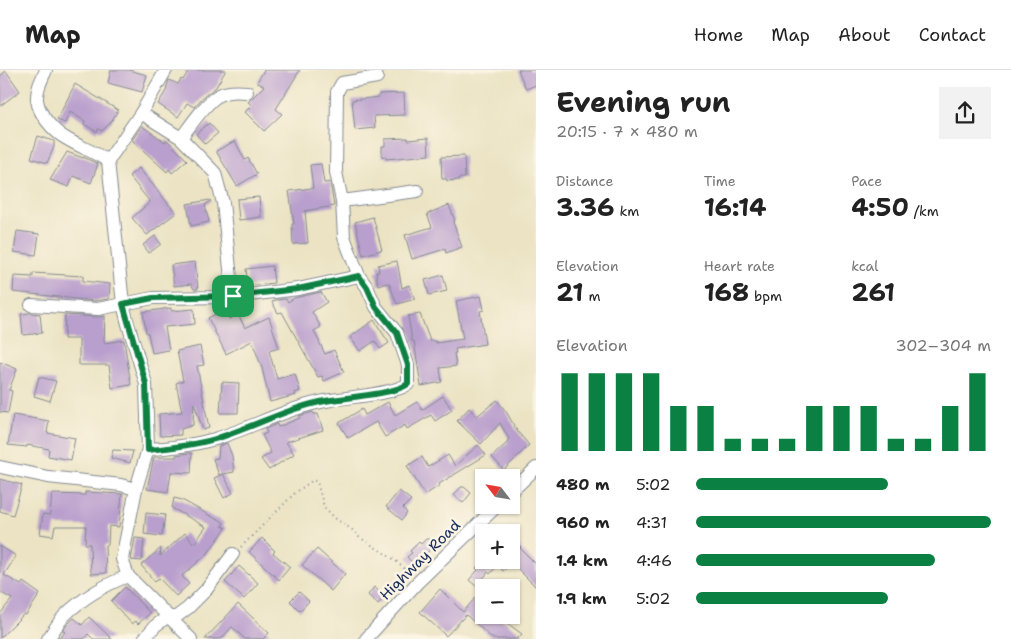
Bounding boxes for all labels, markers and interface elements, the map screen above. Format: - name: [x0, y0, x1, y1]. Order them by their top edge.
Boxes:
- text: Map: [25, 19, 81, 51]
- text: Home: [694, 23, 743, 47]
- text: Map: [771, 23, 810, 47]
- text: About: [838, 23, 891, 47]
- text: Contact: [919, 23, 986, 47]
- text: Evening run: [556, 83, 731, 121]
- button: share: [939, 87, 991, 139]
- text: 20:15 · 7 × 480 m: [556, 121, 698, 142]
- text: Distance: [556, 172, 613, 190]
- text: Time: [704, 172, 736, 190]
- text: Pace: [851, 172, 882, 190]
- text: 3.36: [556, 190, 615, 224]
- text: 16:14: [704, 190, 766, 224]
- text: 4:50: [851, 190, 909, 224]
- text: km: [615, 202, 639, 220]
- text: /km: [909, 202, 939, 220]
- text: Elevation: [556, 257, 619, 275]
- text: Heart rate: [704, 257, 775, 275]
- text: kcal: [851, 257, 879, 275]
- pin: [212, 275, 254, 317]
- text: 21: [556, 275, 584, 309]
- text: 168: [704, 275, 749, 309]
- text: 261: [851, 275, 895, 309]
- icon: arrive: [219, 282, 247, 310]
- text: m: [584, 287, 601, 305]
- text: bpm: [749, 287, 782, 305]
- text: Elevation: [556, 335, 628, 356]
- text: 302–304 m: [895, 335, 991, 356]
- north arrow: [475, 469, 520, 514]
- map controls: [475, 469, 520, 624]
- text: 480 m: [556, 474, 610, 495]
- text: 5:02: [636, 474, 670, 495]
- text: 960 m: [556, 512, 609, 533]
- text: 4:31: [636, 512, 667, 533]
- street label: Highway Road: [375, 515, 465, 605]
- button: +: [475, 524, 520, 569]
- text: 1.4 km: [556, 550, 608, 571]
- text: 4:46: [636, 550, 672, 571]
- button: −: [475, 579, 520, 624]
- text: 1.9 km: [556, 588, 607, 609]
- text: 5:02: [636, 588, 670, 609]

